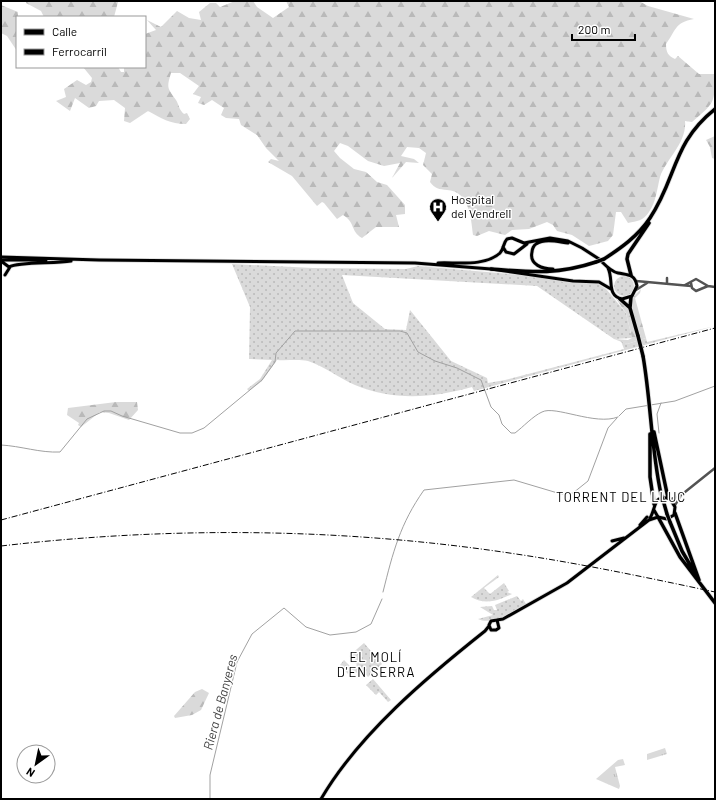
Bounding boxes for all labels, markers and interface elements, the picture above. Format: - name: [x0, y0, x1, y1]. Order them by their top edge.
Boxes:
- legend: [16, 16, 146, 68]
- scale bar: [572, 16, 635, 42]
- text: 200 m: [578, 22, 610, 36]
- text: Calle: [52, 24, 77, 38]
- text: Ferrocarril: [52, 44, 107, 58]
- place label: Hospital del Vendrell: [451, 192, 511, 220]
- hospital icon: Hospital del Vendrell: [428, 197, 448, 222]
- district label: TORRENT DEL LLUC: [556, 489, 686, 505]
- district label: EL MOLÍ D'EN SERRA: [337, 649, 415, 680]
- water label: Riera de Banyeres: [200, 652, 240, 752]
- north arrow: [16, 744, 56, 784]
- text: N: [24, 765, 37, 780]

